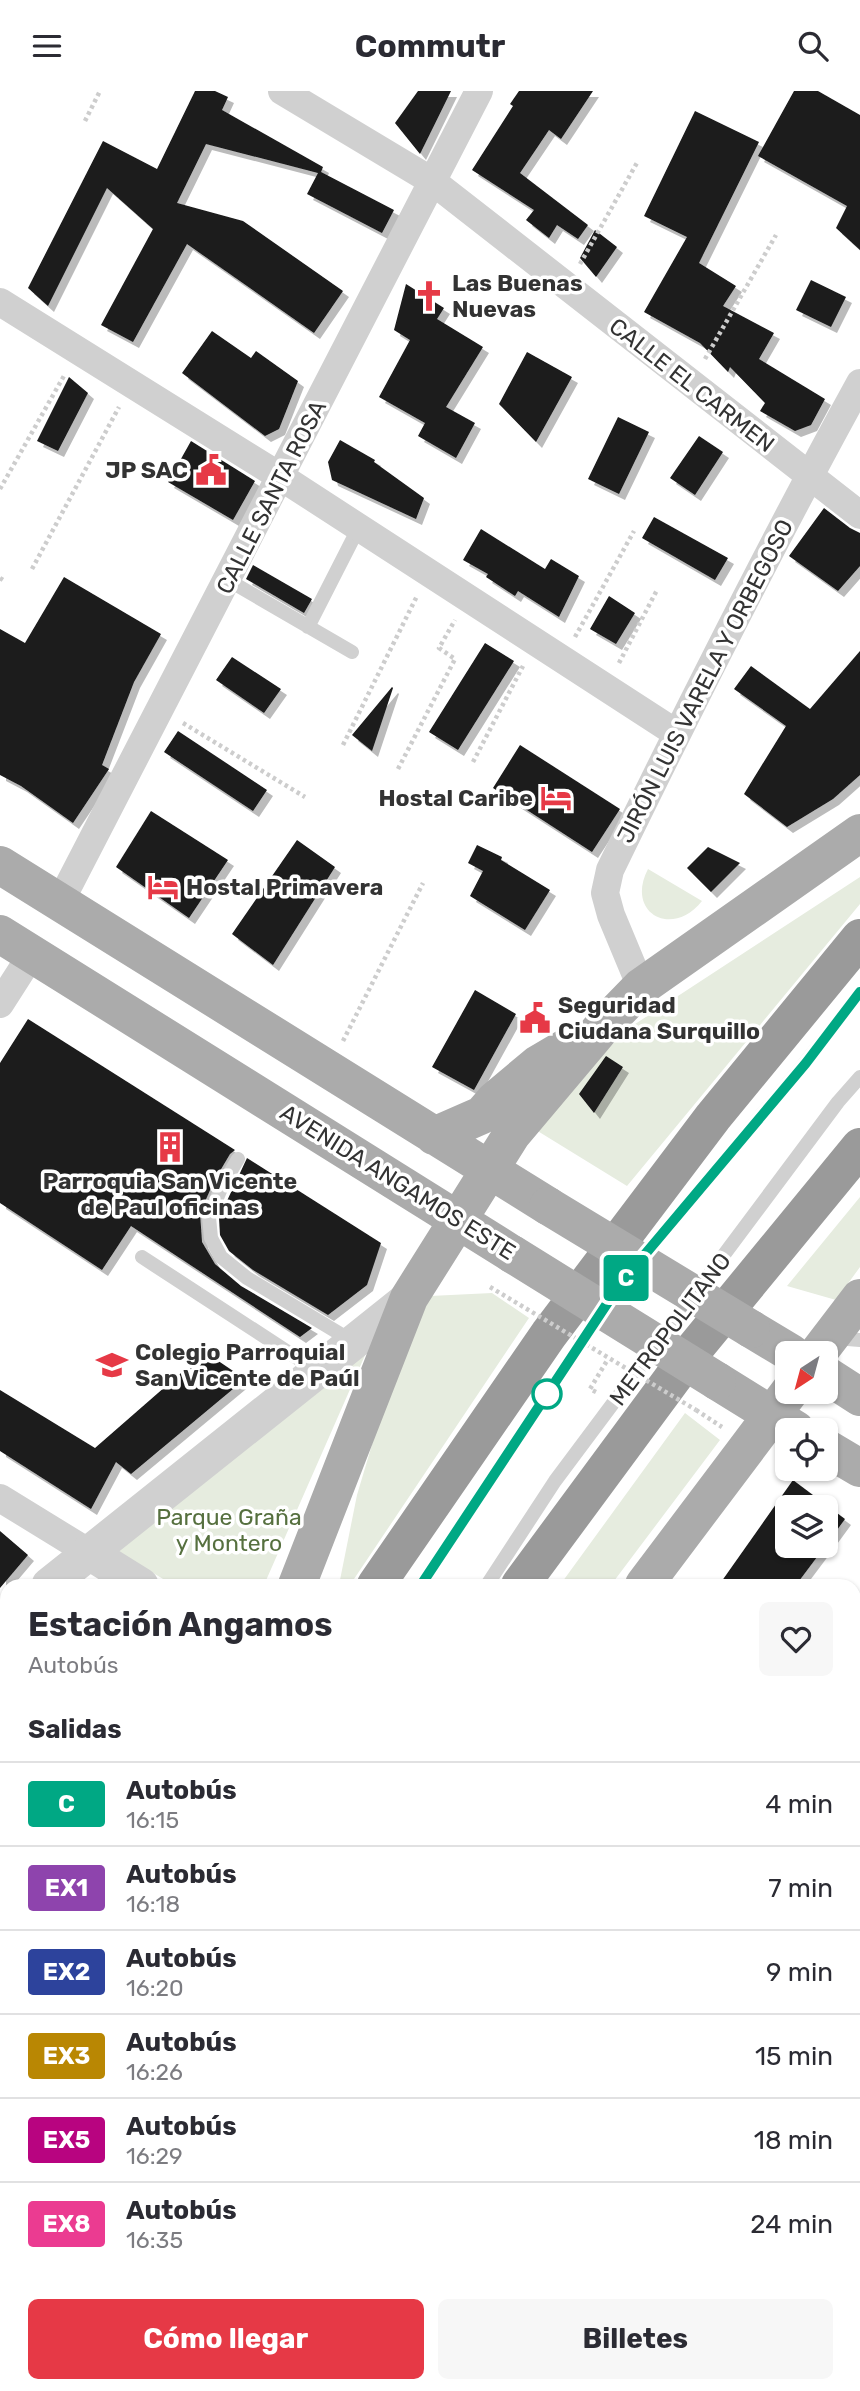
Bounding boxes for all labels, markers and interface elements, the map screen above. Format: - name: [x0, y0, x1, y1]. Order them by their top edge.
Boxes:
- icon: menu: [28, 27, 66, 65]
- text: Commutr: [355, 27, 505, 65]
- icon: search: [794, 27, 832, 65]
- place label: Las Buenas Nuevas: [452, 269, 583, 323]
- church icon: Las Buenas Nuevas: [412, 279, 446, 313]
- street label: CALLE EL CARMEN: [604, 312, 780, 458]
- street label: CALLE SANTA ROSA: [210, 395, 332, 599]
- public building icon: JP SAC: [194, 453, 228, 487]
- place label: JP SAC: [105, 456, 188, 484]
- street label: JIRÓN LUIS VARELA Y ORBEGOSO: [611, 515, 799, 847]
- hotel icon: Hostal Caribe: [539, 781, 573, 815]
- place label: Hostal Caribe: [378, 784, 533, 812]
- hotel icon: Hostal Primavera: [146, 870, 180, 904]
- place label: Hostal Primavera: [186, 873, 383, 901]
- place label: Seguridad Ciudana Surquillo: [558, 991, 760, 1045]
- public building icon: Seguridad Ciudana Surquillo: [518, 1001, 552, 1035]
- street label: AVENIDA ANGAMOS ESTE: [275, 1098, 521, 1266]
- building icon: Parroquia San Vicente de Paul oficinas: [153, 1130, 187, 1164]
- place label: Parroquia San Vicente de Paul oficinas: [43, 1167, 297, 1221]
- street label: METROPOLITANO: [603, 1247, 737, 1411]
- line badge: C: [603, 1255, 649, 1301]
- text: C: [618, 1264, 634, 1292]
- place label: Colegio Parroquial San Vicente de Paúl: [135, 1338, 360, 1392]
- north arrow: [775, 1341, 838, 1403]
- map controls: [775, 1341, 838, 1558]
- school or university icon: Colegio Parroquial San Vicente de Paúl: [95, 1348, 129, 1382]
- unlabelled marker: [532, 1379, 562, 1409]
- button: locate: [775, 1418, 838, 1481]
- button: layers: [775, 1495, 838, 1558]
- park label: Parque Graña y Montero: [156, 1503, 302, 1557]
- button: heart: [759, 1602, 833, 1676]
- text: Estación Angamos: [28, 1605, 333, 1644]
- text: Autobús: [28, 1651, 119, 1679]
- text: Salidas: [28, 1714, 122, 1745]
- text: Autobús: [126, 1775, 237, 1806]
- text: 4 min: [765, 1789, 833, 1820]
- text: C: [58, 1790, 75, 1818]
- text: 16:15: [126, 1806, 179, 1834]
- text: Autobús: [126, 1859, 237, 1890]
- text: 7 min: [768, 1873, 833, 1904]
- text: EX1: [45, 1874, 88, 1902]
- text: 16:18: [126, 1890, 180, 1918]
- text: Autobús: [126, 1943, 237, 1974]
- text: 9 min: [766, 1957, 833, 1988]
- text: EX2: [43, 1958, 90, 1986]
- text: 16:20: [126, 1974, 184, 2002]
- text: Autobús: [126, 2027, 237, 2058]
- text: 15 min: [755, 2041, 833, 2072]
- text: EX3: [43, 2042, 90, 2070]
- text: 16:26: [126, 2058, 183, 2086]
- text: Autobús: [126, 2111, 237, 2142]
- text: 18 min: [754, 2125, 833, 2156]
- text: EX5: [43, 2126, 90, 2154]
- text: 16:29: [126, 2142, 183, 2170]
- text: Autobús: [126, 2195, 237, 2226]
- text: 24 min: [750, 2209, 833, 2240]
- text: EX8: [42, 2210, 91, 2238]
- text: 16:35: [126, 2226, 183, 2254]
- button: Cómo llegar: [28, 2299, 424, 2379]
- button: Billetes: [438, 2299, 833, 2379]

